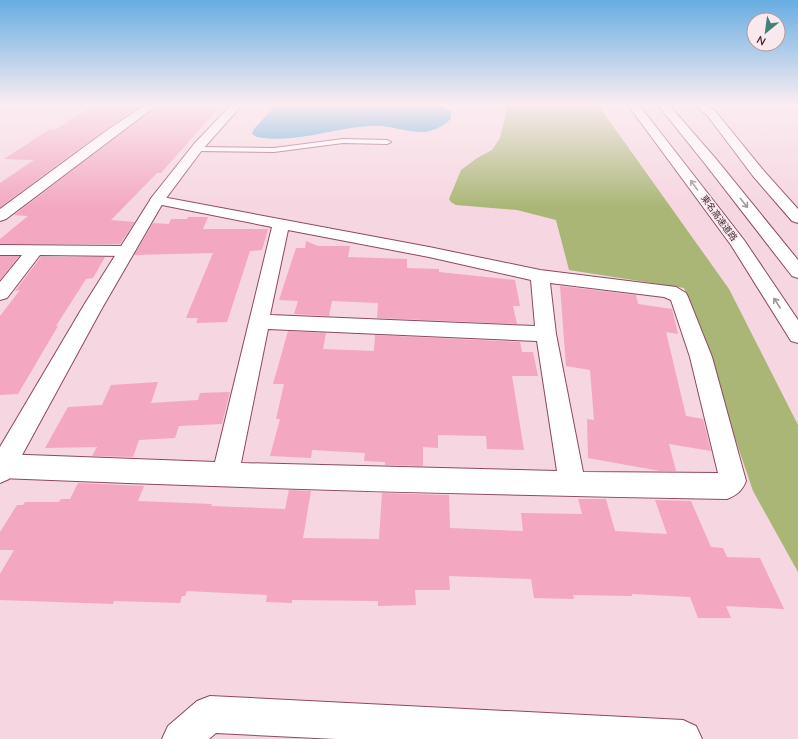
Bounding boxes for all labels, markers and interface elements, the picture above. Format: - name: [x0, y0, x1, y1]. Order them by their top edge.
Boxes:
- north arrow: [746, 12, 786, 52]
- text: N: [754, 33, 768, 49]
- one-way arrow: [690, 180, 698, 191]
- street label: 東名高速道路: [699, 193, 740, 243]
- one-way arrow: [740, 198, 748, 209]
- one-way arrow: [772, 297, 780, 309]

